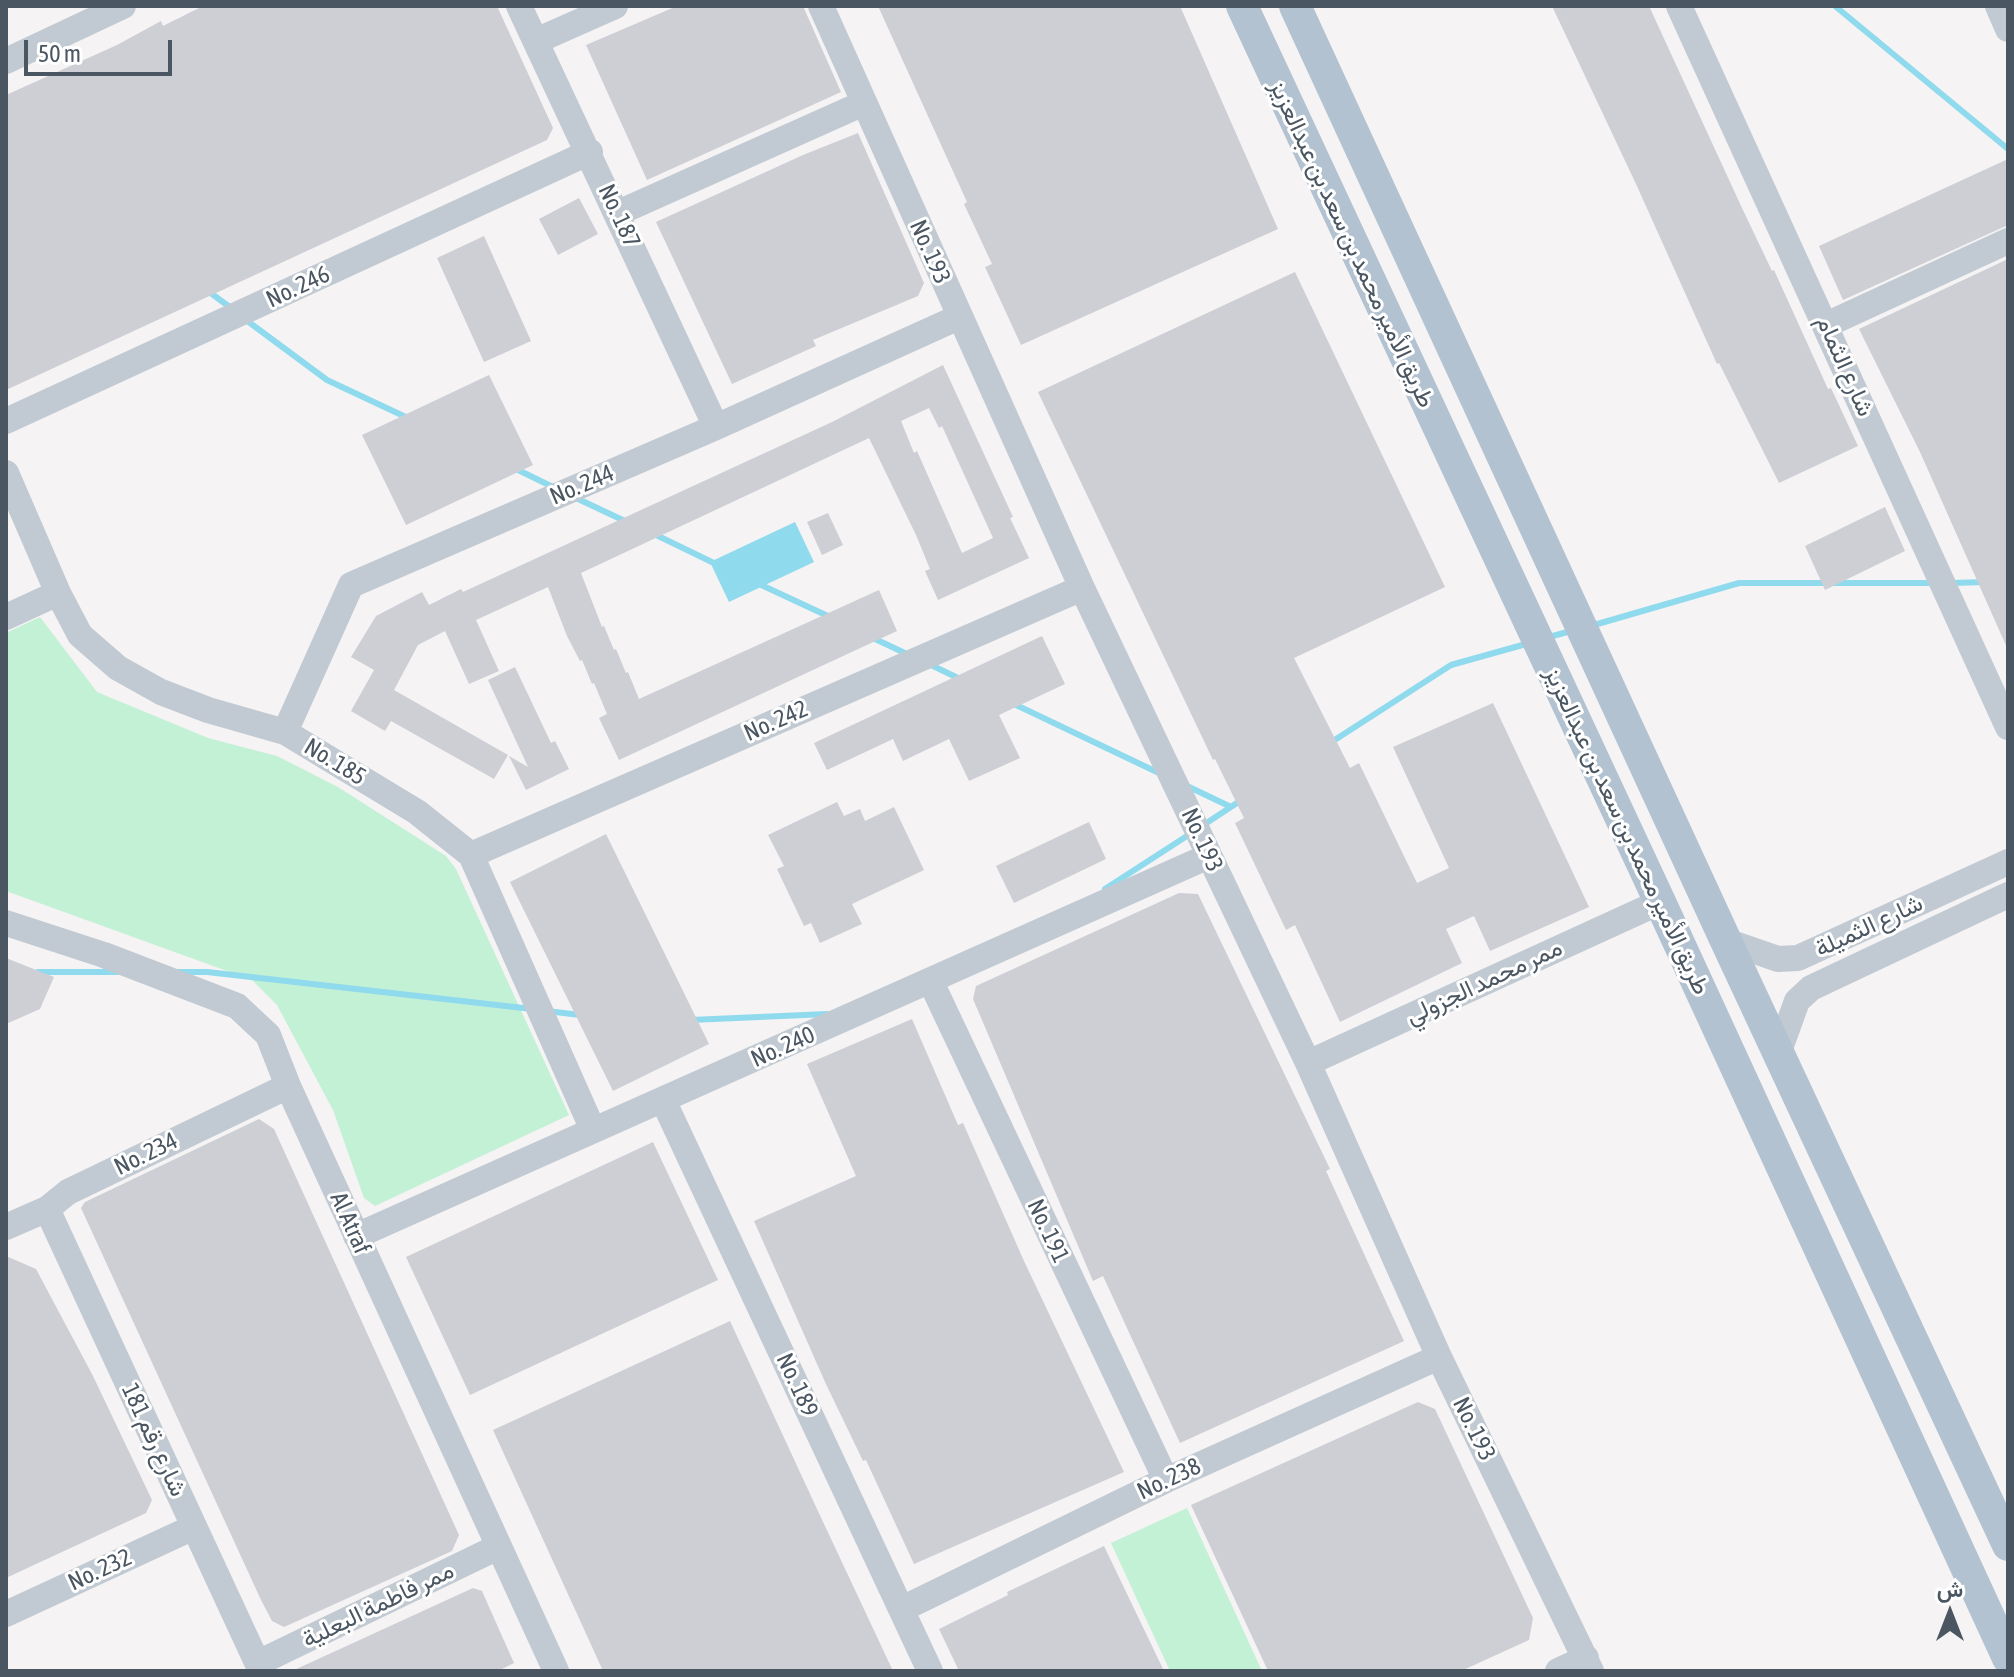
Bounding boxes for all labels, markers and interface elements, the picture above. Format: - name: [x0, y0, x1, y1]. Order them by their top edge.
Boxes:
- scale bar: [28, 24, 176, 74]
- text: 50 m: [38, 40, 81, 67]
- street label: طريق الأمير محمد بن سعد بن عبدالعزيز: [1263, 76, 1441, 412]
- street label: No. 187: [592, 180, 646, 252]
- street label: No. 193: [903, 216, 957, 288]
- street label: No. 246: [262, 260, 334, 314]
- street label: شارع الثمام: [1810, 311, 1880, 421]
- street label: No. 244: [546, 459, 618, 511]
- street label: طريق الأمير محمد بن سعد بن عبدالعزيز: [1538, 663, 1716, 999]
- street label: No. 242: [740, 694, 812, 748]
- street label: No. 185: [299, 732, 371, 792]
- street label: No. 193: [1175, 804, 1229, 876]
- street label: شارع الثميلة: [1811, 889, 1927, 963]
- street label: ممر محمد الجزولي: [1401, 933, 1567, 1031]
- street label: No. 240: [747, 1020, 819, 1074]
- street label: No. 234: [110, 1126, 182, 1182]
- street label: Al Atraf: [324, 1188, 376, 1258]
- street label: No. 191: [1021, 1195, 1075, 1267]
- street label: No. 189: [770, 1349, 824, 1421]
- street label: شارع رقم 181: [115, 1379, 193, 1501]
- street label: No. 193: [1446, 1393, 1502, 1465]
- street label: No. 238: [1133, 1452, 1205, 1506]
- street label: No. 232: [64, 1543, 136, 1597]
- street label: ممر فاطمة البعلية: [298, 1556, 458, 1654]
- north arrow: [1910, 1573, 1990, 1653]
- text: ش: [1937, 1576, 1963, 1602]

